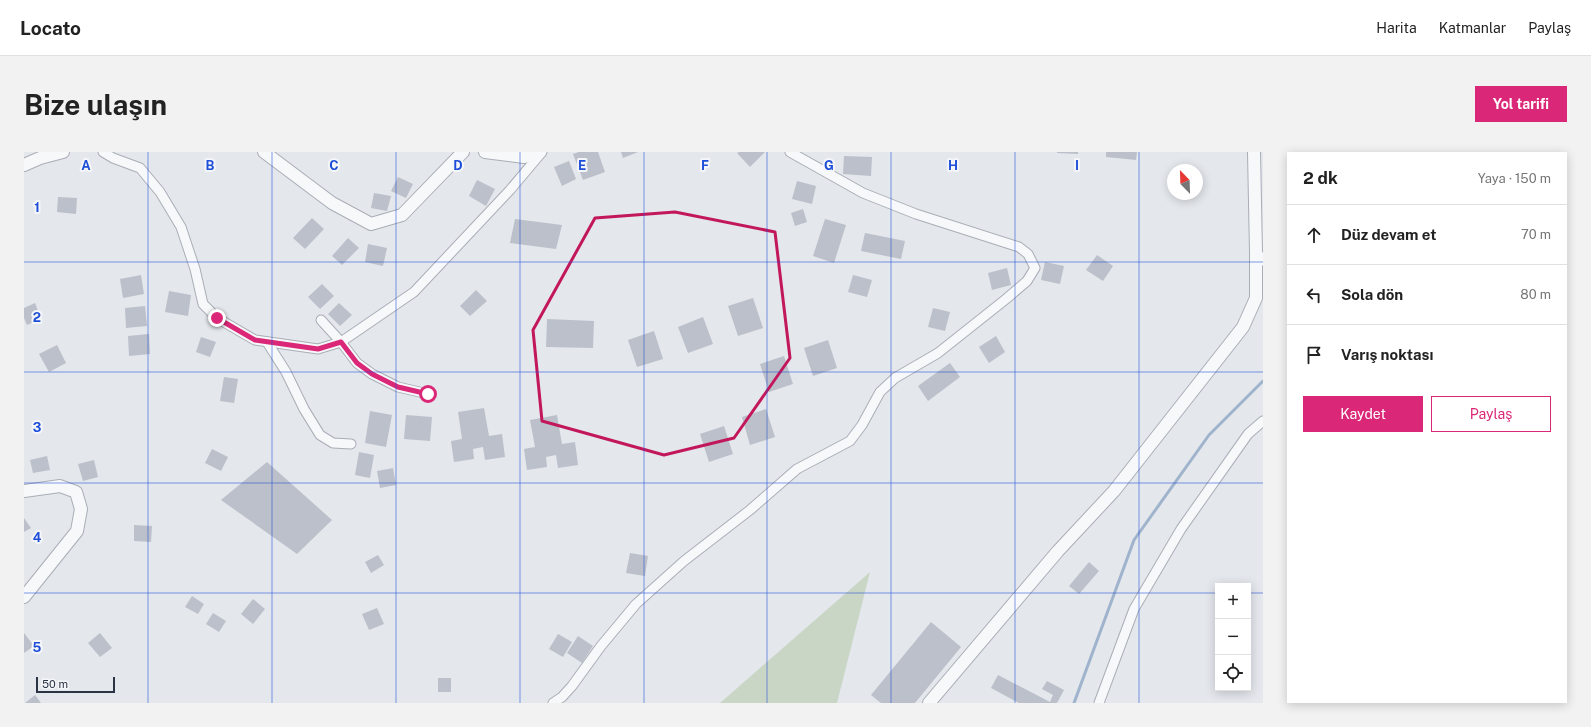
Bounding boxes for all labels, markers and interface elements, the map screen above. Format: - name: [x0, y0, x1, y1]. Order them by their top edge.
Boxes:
- text: Locato: [20, 17, 81, 39]
- text: Harita: [1376, 20, 1417, 36]
- text: Katmanlar: [1439, 20, 1506, 36]
- text: Paylaş: [1528, 20, 1571, 36]
- button: Yol tarifi: [1475, 86, 1567, 122]
- text: Bize ulaşın: [24, 88, 167, 121]
- text: A: [81, 158, 91, 173]
- text: B: [206, 158, 215, 173]
- text: C: [329, 158, 339, 173]
- text: D: [453, 158, 463, 173]
- text: E: [578, 158, 586, 173]
- text: F: [701, 158, 709, 173]
- text: G: [824, 158, 834, 173]
- text: H: [948, 158, 958, 173]
- text: I: [1075, 158, 1079, 173]
- north arrow: [1167, 164, 1203, 200]
- text: 2 dk: [1303, 168, 1338, 188]
- text: Yaya · 150 m: [1478, 171, 1551, 186]
- text: 1: [34, 200, 40, 215]
- icon: ahead: [1303, 224, 1325, 246]
- text: Düz devam et: [1341, 226, 1436, 243]
- text: 70 m: [1521, 227, 1551, 242]
- icon: left: [1303, 284, 1325, 306]
- text: Sola dön: [1341, 286, 1403, 303]
- text: 80 m: [1520, 287, 1551, 302]
- route end: [208, 309, 226, 327]
- text: 2: [33, 310, 41, 325]
- icon: arrive: [1303, 344, 1325, 366]
- text: Varış noktası: [1341, 346, 1433, 363]
- route start: [419, 385, 437, 403]
- button: Kaydet: [1303, 396, 1423, 432]
- button: Paylaş: [1431, 396, 1551, 432]
- text: 3: [33, 420, 42, 435]
- text: 4: [33, 530, 42, 545]
- map controls: [1215, 583, 1251, 691]
- button: +: [1215, 583, 1251, 619]
- button: −: [1215, 619, 1251, 655]
- text: 5: [33, 640, 42, 655]
- button: locate: [1215, 655, 1251, 691]
- scale bar: [36, 675, 115, 694]
- text: 50 m: [42, 678, 68, 690]

